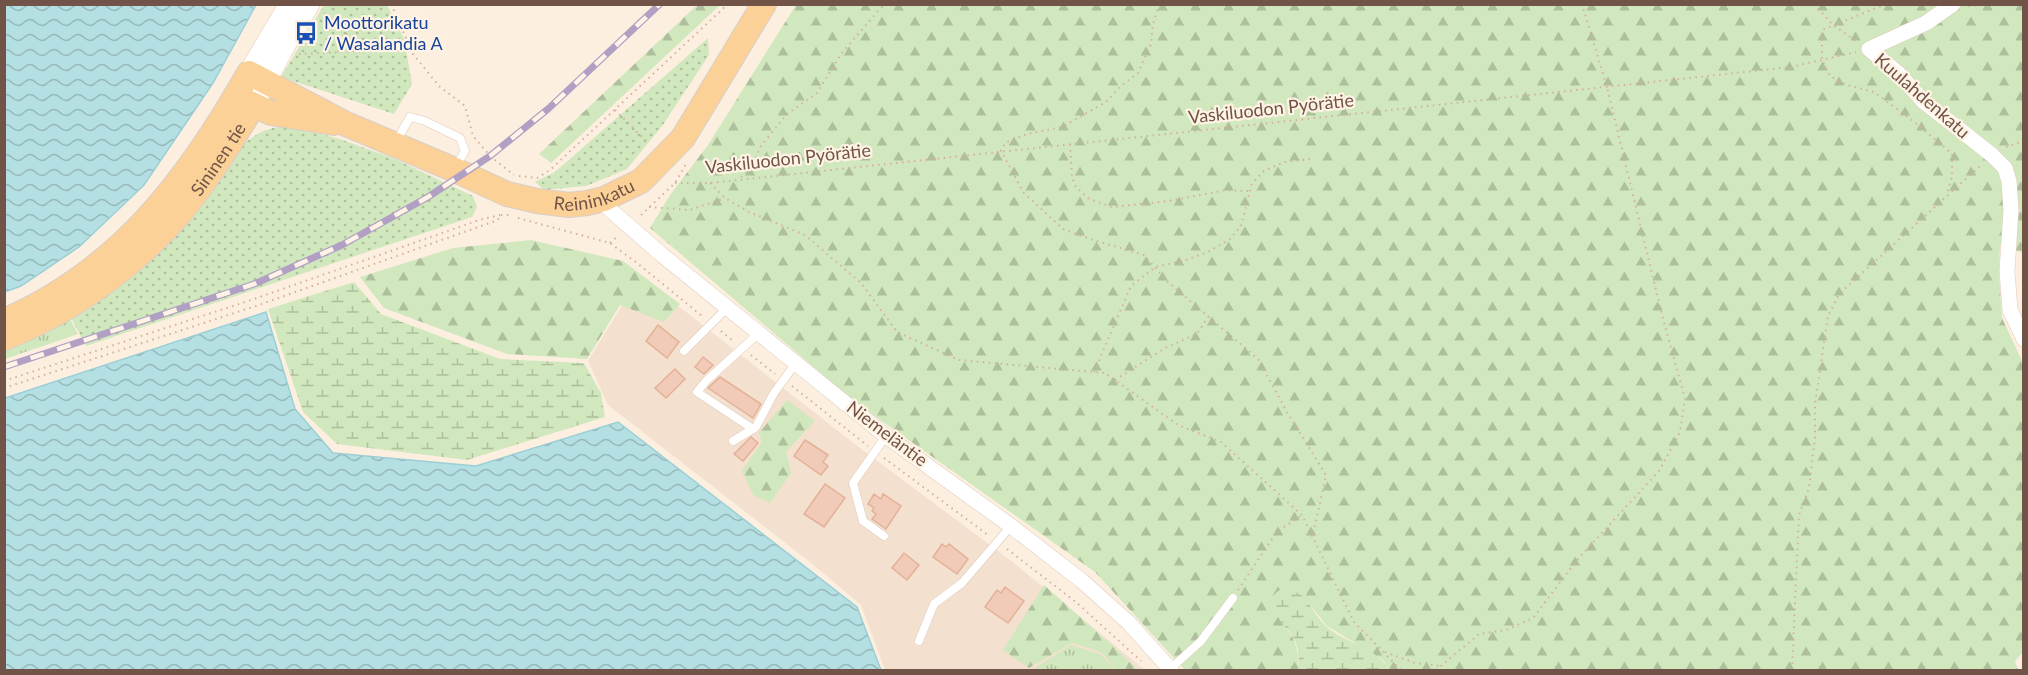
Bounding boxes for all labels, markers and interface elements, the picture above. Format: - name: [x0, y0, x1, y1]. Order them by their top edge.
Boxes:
- place label: Moottorikatu / Wasalandia A: [324, 11, 443, 54]
- bus stop icon: Moottorikatu / Wasalandia A: [293, 20, 319, 46]
- street label: Kuulahdenkatu: [1871, 48, 1975, 143]
- street label: Vaskiluodon Pyörätie: [1187, 88, 1355, 128]
- street label: Sininen tie: [186, 118, 250, 200]
- street label: Vaskiluodon Pyörätie: [704, 138, 872, 178]
- street label: Reininkatu: [553, 174, 638, 215]
- street label: Niemeläntie: [843, 396, 932, 471]

